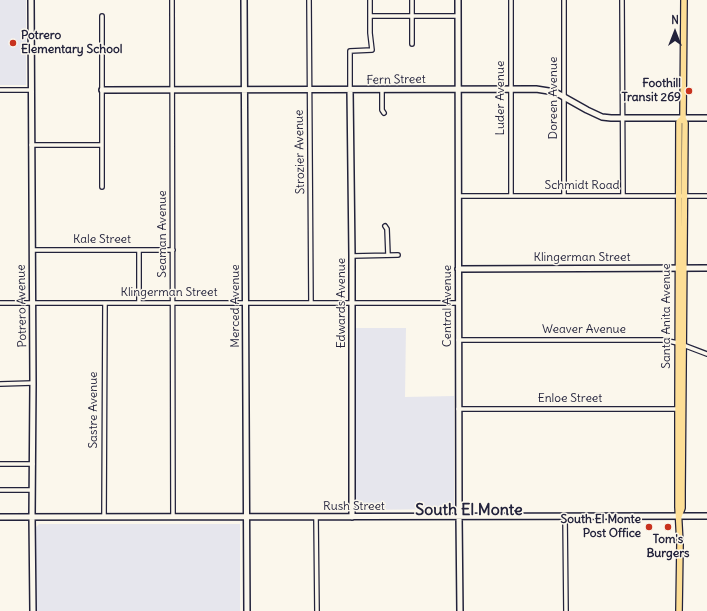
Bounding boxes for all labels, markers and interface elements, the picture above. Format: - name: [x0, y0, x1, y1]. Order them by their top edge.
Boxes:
- north arrow: [655, 12, 695, 52]
- text: N: [671, 13, 679, 27]
- place label: Potrero Elementary School: [21, 29, 122, 57]
- marker: Potrero Elementary School: [8, 38, 18, 48]
- street label: Doreen Avenue: [547, 57, 561, 139]
- street label: Luder Avenue: [494, 61, 508, 135]
- street label: Fern Street: [366, 72, 426, 88]
- place label: Foothill Transit 269: [622, 77, 681, 105]
- marker: Foothill Transit 269: [684, 86, 694, 96]
- street label: Strozier Avenue: [292, 109, 308, 195]
- street label: Schmidt Road: [544, 179, 620, 193]
- street label: Seaman Avenue: [156, 190, 170, 278]
- street label: Kale Street: [73, 233, 131, 247]
- street label: Klingerman Street: [533, 251, 631, 265]
- street label: Edwards Avenue: [335, 258, 349, 348]
- street label: Santa Anita Avenue: [660, 263, 674, 369]
- street label: Potrero Avenue: [14, 264, 30, 348]
- street label: Merced Avenue: [229, 264, 243, 348]
- street label: Central Avenue: [441, 265, 455, 347]
- street label: Klingerman Street: [120, 286, 218, 300]
- street label: Weaver Avenue: [542, 323, 626, 337]
- street label: Sastre Avenue: [87, 371, 101, 449]
- street label: Enloe Street: [538, 392, 602, 406]
- street label: Rush Street: [323, 500, 385, 514]
- district label: South El Monte: [415, 500, 523, 520]
- place label: South El Monte Post Office: [561, 513, 641, 541]
- marker: South El Monte Post Office: [644, 522, 654, 532]
- marker: Tom's Burgers: [663, 522, 673, 532]
- place label: Tom's Burgers: [646, 533, 690, 561]

